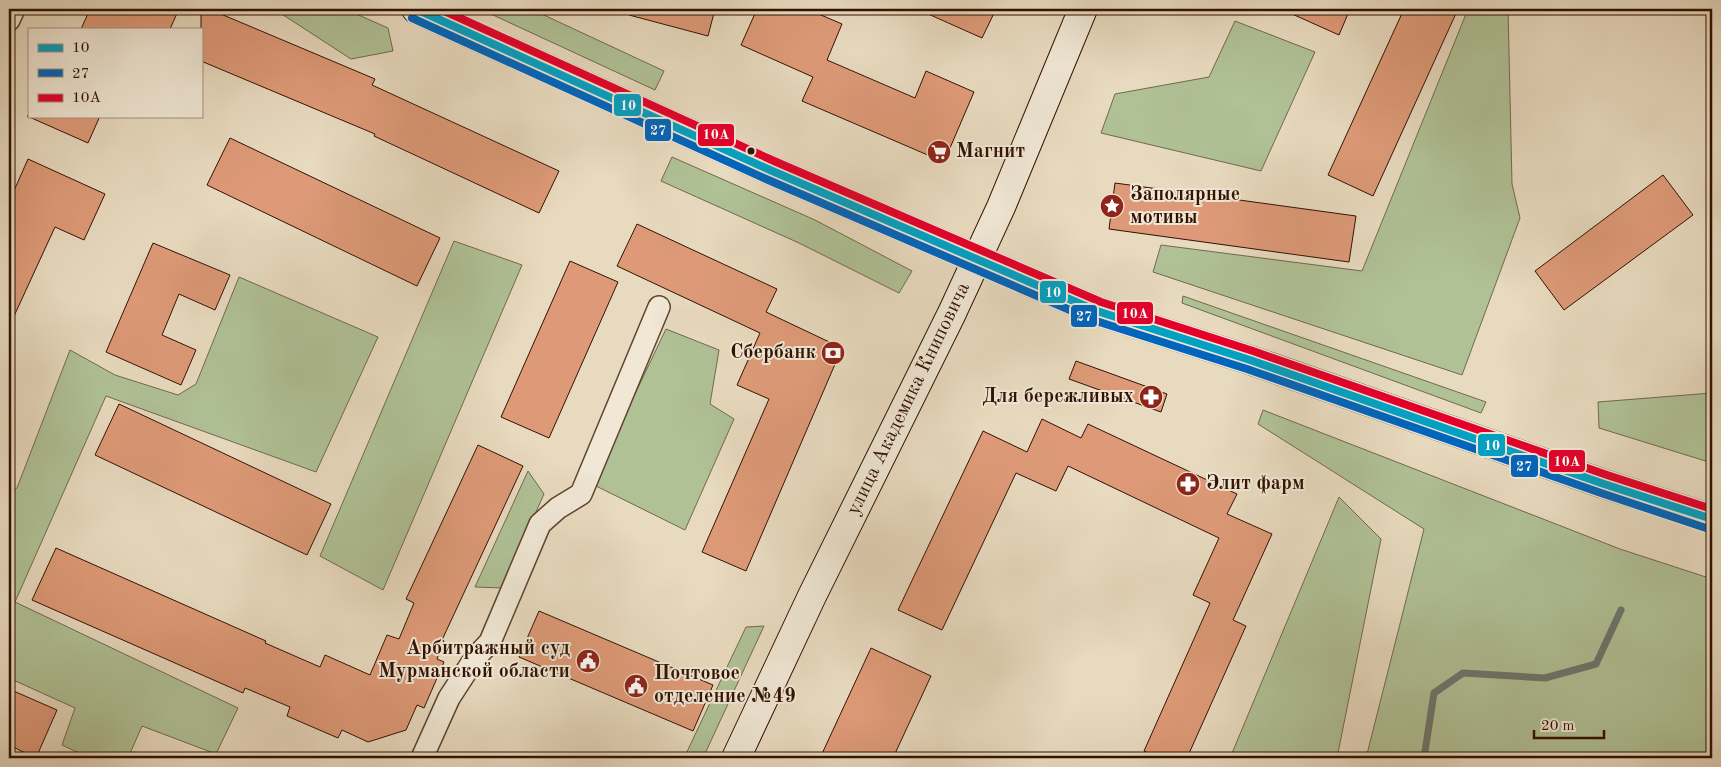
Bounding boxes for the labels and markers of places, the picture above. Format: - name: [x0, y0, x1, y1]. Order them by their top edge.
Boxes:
- supermarket icon: Магнит: [926, 139, 952, 165]
- place label: Магнит: [956, 142, 1025, 162]
- unlabelled marker: [746, 146, 756, 156]
- place label: Заполярные мотивы: [1130, 185, 1240, 228]
- place icon: Заполярные мотивы: [1099, 193, 1125, 219]
- bank icon: Сбербанк: [820, 340, 846, 366]
- place label: Сбербанк: [730, 343, 816, 363]
- pharmacy icon: Для бережливых: [1138, 384, 1164, 410]
- place label: Для бережливых: [982, 387, 1134, 407]
- pharmacy icon: Элит фарм: [1175, 471, 1201, 497]
- place label: Элит фарм: [1206, 474, 1305, 494]
- place label: Арбитражный суд Мурманской области: [378, 639, 570, 682]
- public building icon: Арбитражный суд Мурманской области: [575, 648, 601, 674]
- place label: Почтовое отделение №49: [654, 664, 796, 707]
- public building icon: Почтовое отделение №49: [623, 673, 649, 699]

